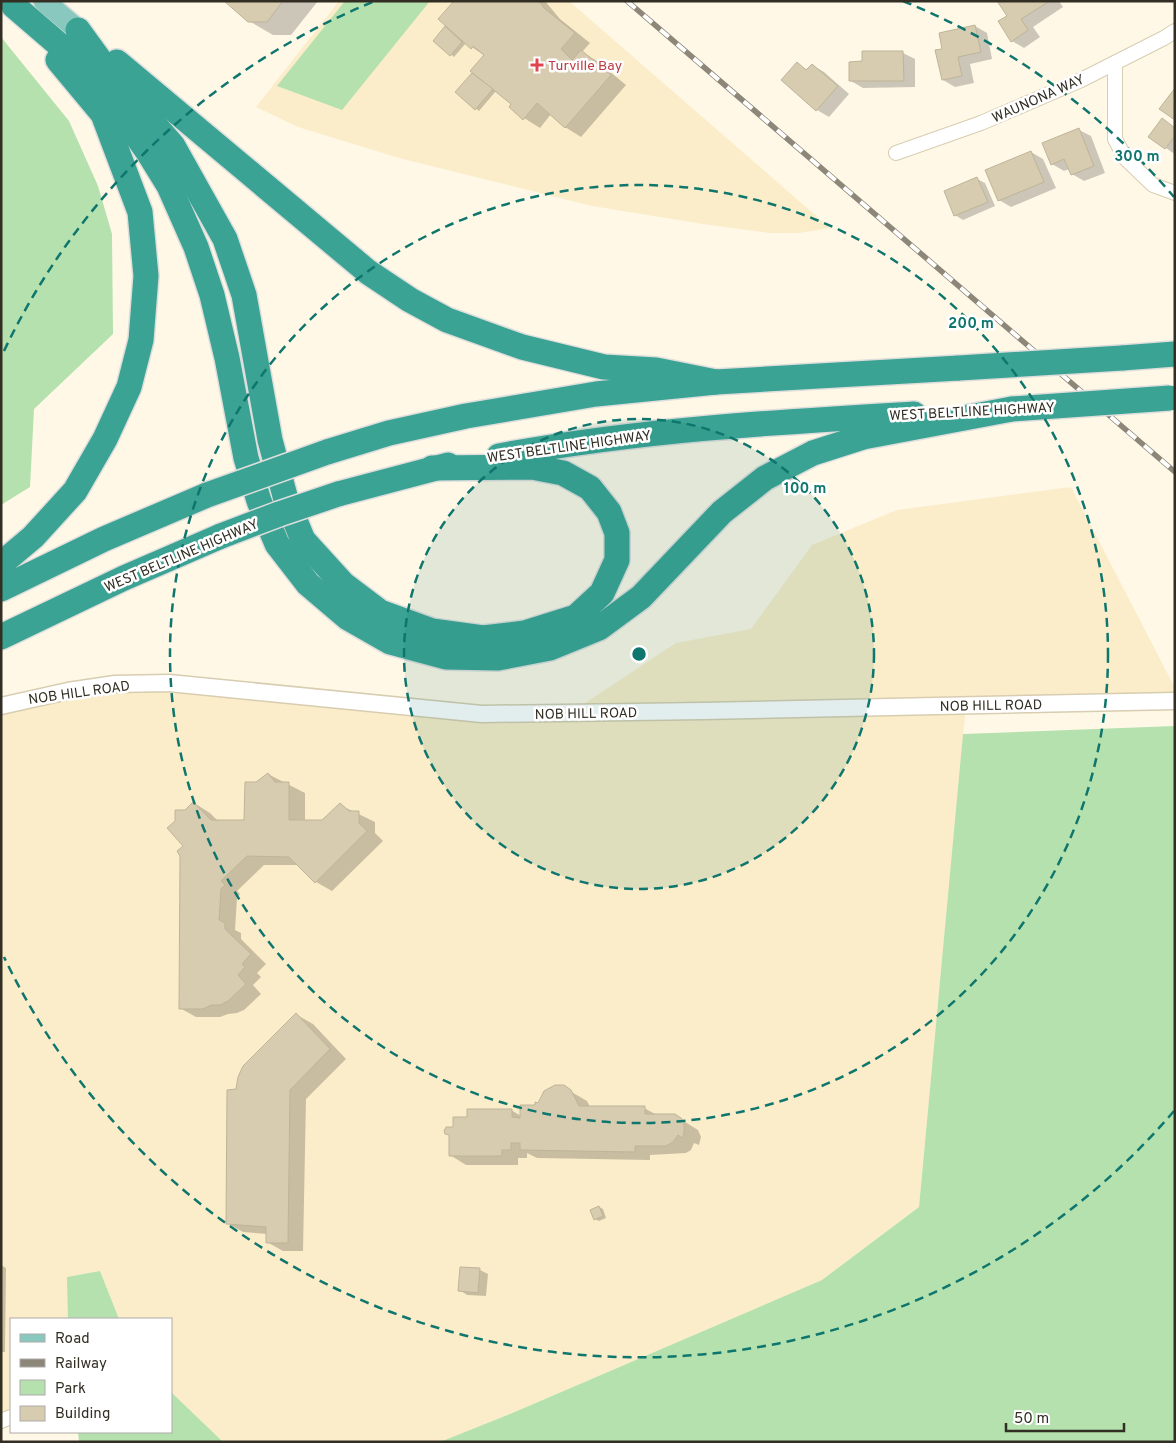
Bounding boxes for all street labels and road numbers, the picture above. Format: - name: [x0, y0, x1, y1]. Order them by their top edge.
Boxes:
- street label: WAUNONA WAY: [990, 71, 1088, 127]
- street label: WEST BELTLINE HIGHWAY: [889, 400, 1055, 425]
- street label: WEST BELTLINE HIGHWAY: [486, 428, 652, 467]
- street label: WEST BELTLINE HIGHWAY: [102, 516, 261, 597]
- street label: NOB HILL ROAD: [27, 678, 131, 709]
- street label: NOB HILL ROAD: [940, 697, 1042, 716]
- street label: NOB HILL ROAD: [535, 705, 637, 724]

